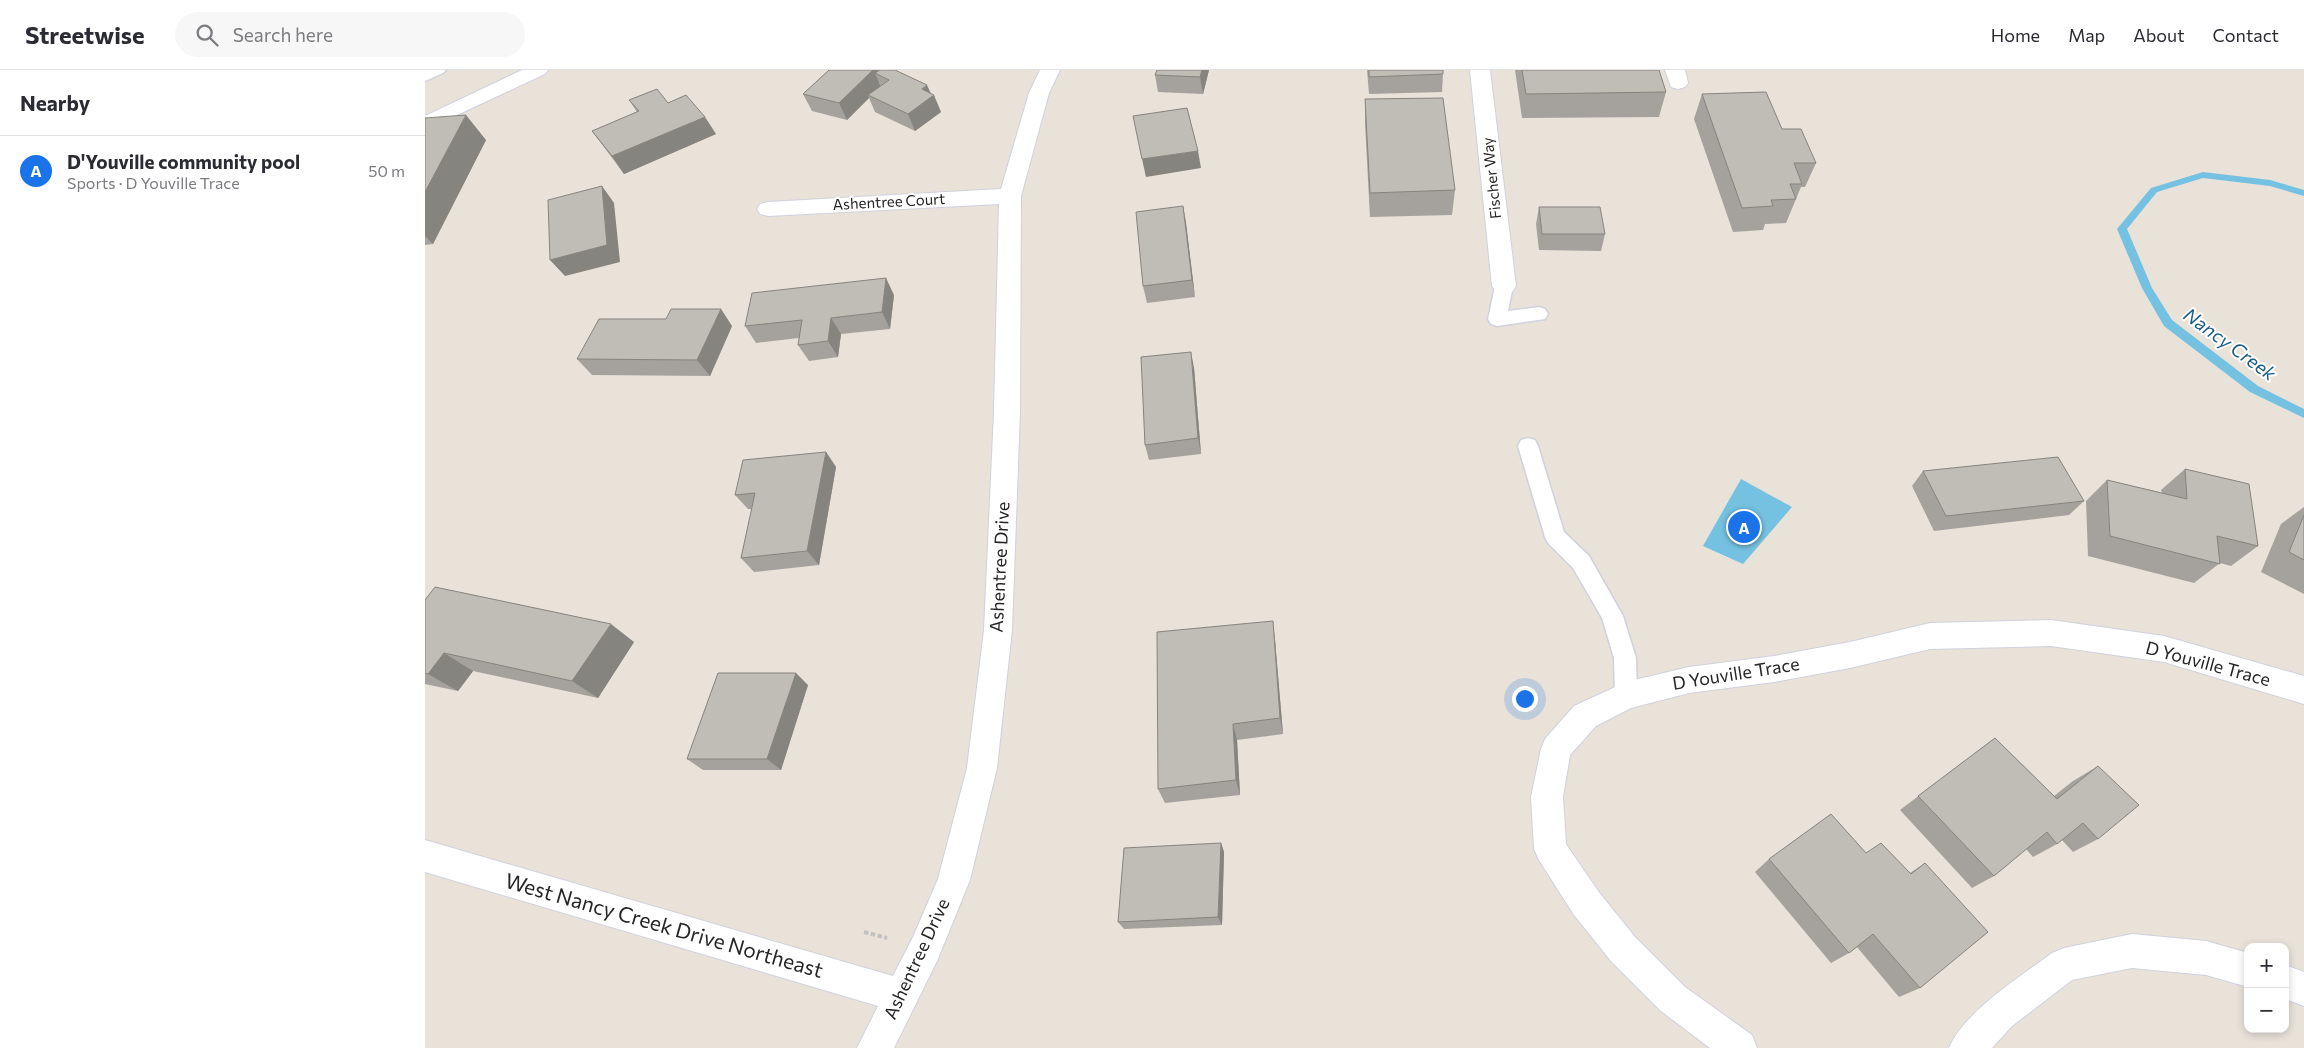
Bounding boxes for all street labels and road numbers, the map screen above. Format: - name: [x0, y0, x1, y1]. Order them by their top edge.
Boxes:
- street label: Fischer Way: [1478, 136, 1504, 220]
- street label: Ashentree Court: [832, 189, 946, 213]
- street label: Ashentree Drive: [985, 501, 1013, 633]
- street label: D Youville Trace: [2143, 636, 2273, 690]
- street label: D Youville Trace: [1671, 652, 1801, 694]
- street label: West Nancy Creek Drive Northeast: [503, 867, 826, 982]
- street label: Ashentree Drive: [878, 895, 954, 1023]

